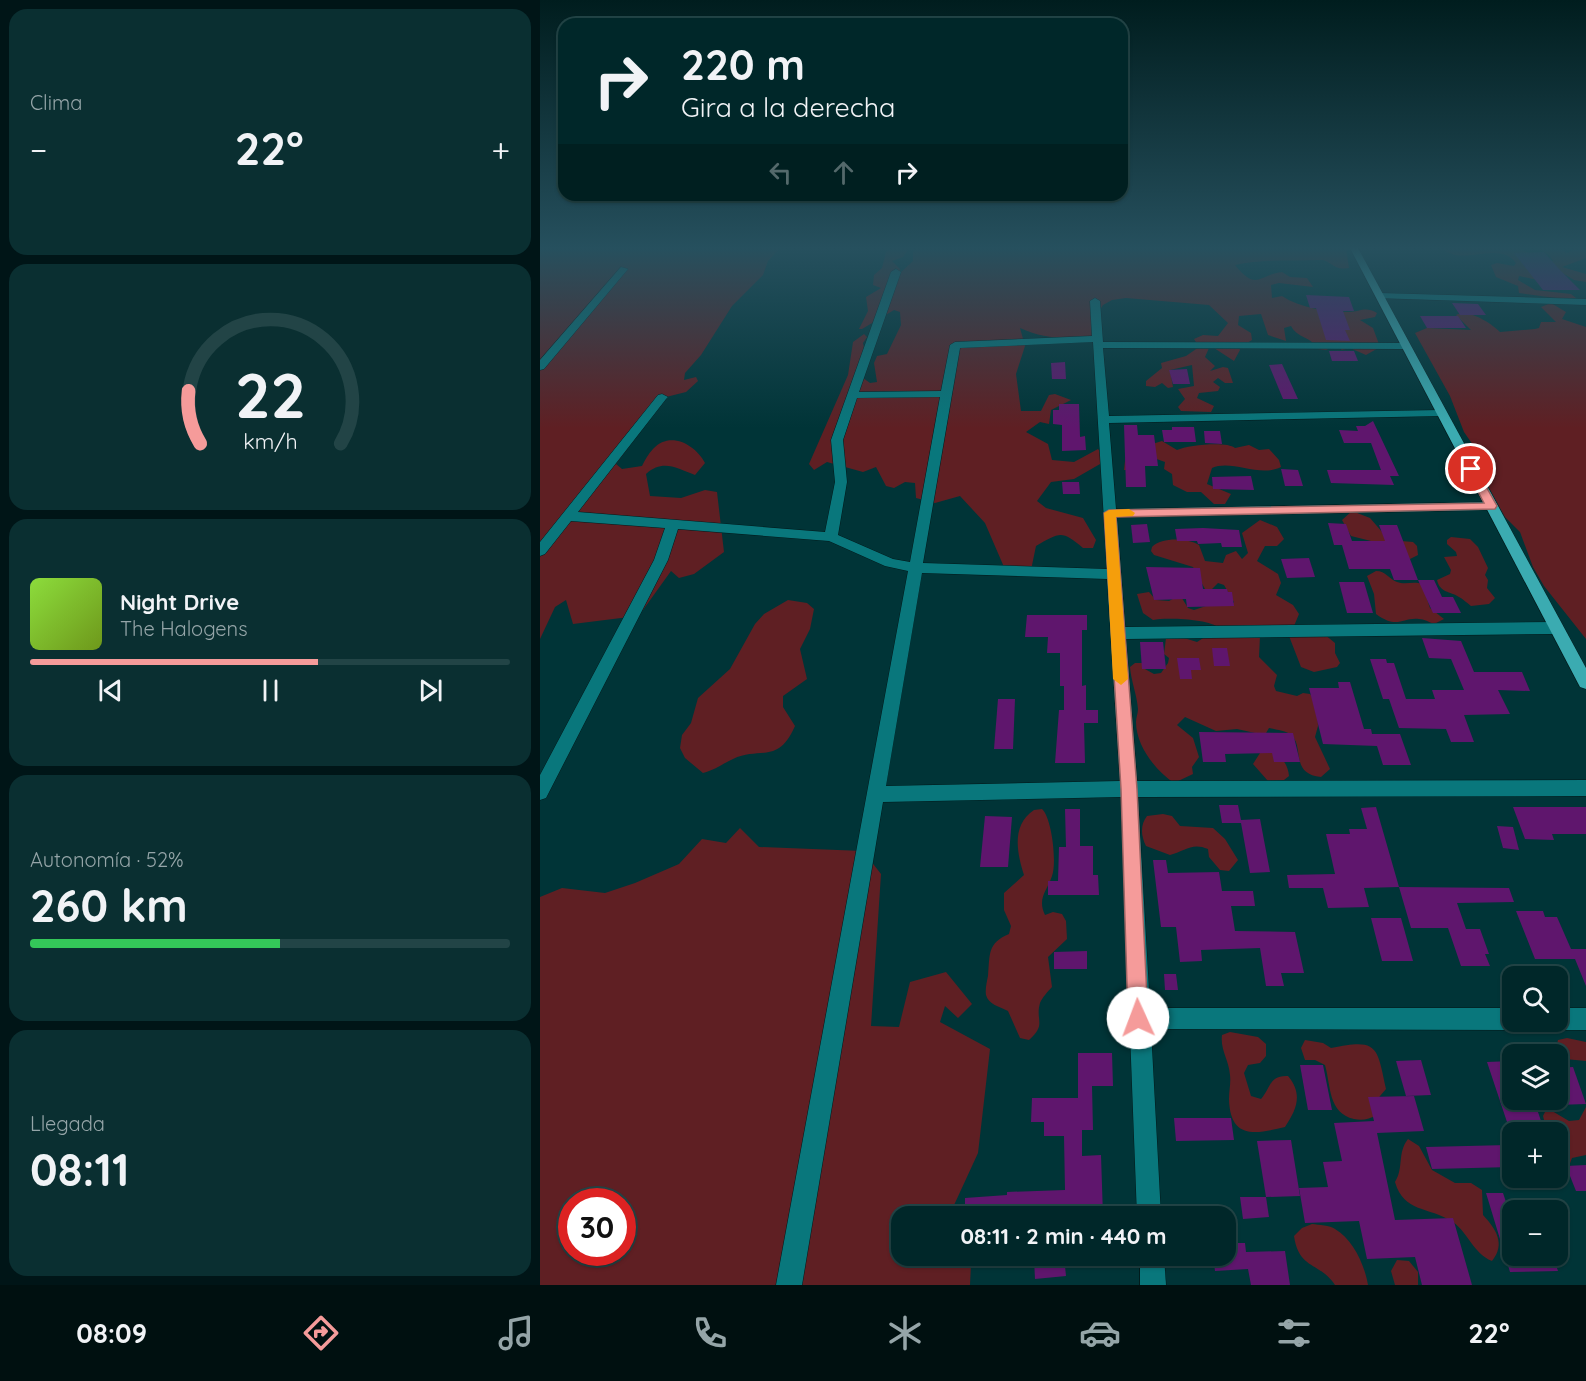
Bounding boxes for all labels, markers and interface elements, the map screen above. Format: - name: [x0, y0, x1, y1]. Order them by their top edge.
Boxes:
- text: 220 m: [681, 38, 805, 91]
- icon: right: [582, 42, 660, 120]
- text: Clima: [30, 90, 82, 115]
- text: Gira a la derecha: [681, 90, 895, 124]
- text: 22°: [235, 120, 304, 176]
- text: −: [30, 129, 47, 170]
- text: +: [491, 129, 510, 170]
- icon: left: [764, 156, 797, 189]
- icon: ahead: [827, 156, 860, 189]
- icon: right: [890, 156, 923, 189]
- text: 22: [234, 356, 306, 434]
- text: km/h: [243, 429, 297, 455]
- pin: [1445, 443, 1496, 494]
- icon: arrive: [1454, 452, 1487, 485]
- text: Night Drive: [120, 588, 239, 616]
- text: The Halogens: [120, 616, 248, 641]
- icon: previous: [94, 674, 127, 707]
- icon: pause: [254, 674, 287, 707]
- icon: next: [414, 674, 447, 707]
- text: Autonomía · 52%: [30, 847, 183, 872]
- text: 260 km: [30, 877, 188, 933]
- map controls: [1502, 966, 1568, 1266]
- button: search: [1502, 966, 1568, 1032]
- position arrow: [1106, 986, 1170, 1050]
- button: layers: [1502, 1044, 1568, 1110]
- text: Llegada: [30, 1111, 105, 1136]
- button: +: [1502, 1122, 1568, 1188]
- text: 08:11: [30, 1141, 130, 1197]
- speed limit sign: 30: [558, 1188, 636, 1266]
- button: −: [1502, 1200, 1568, 1266]
- text: 08:11 · 2 min · 440 m: [960, 1222, 1167, 1250]
- icon: directions: [300, 1312, 342, 1354]
- icon: music: [495, 1312, 537, 1354]
- icon: phone: [689, 1312, 731, 1354]
- icon: climate: [884, 1312, 926, 1354]
- icon: car: [1079, 1312, 1121, 1354]
- icon: filters: [1273, 1312, 1315, 1354]
- text: 08:09: [76, 1316, 147, 1350]
- text: 22°: [1468, 1316, 1510, 1350]

